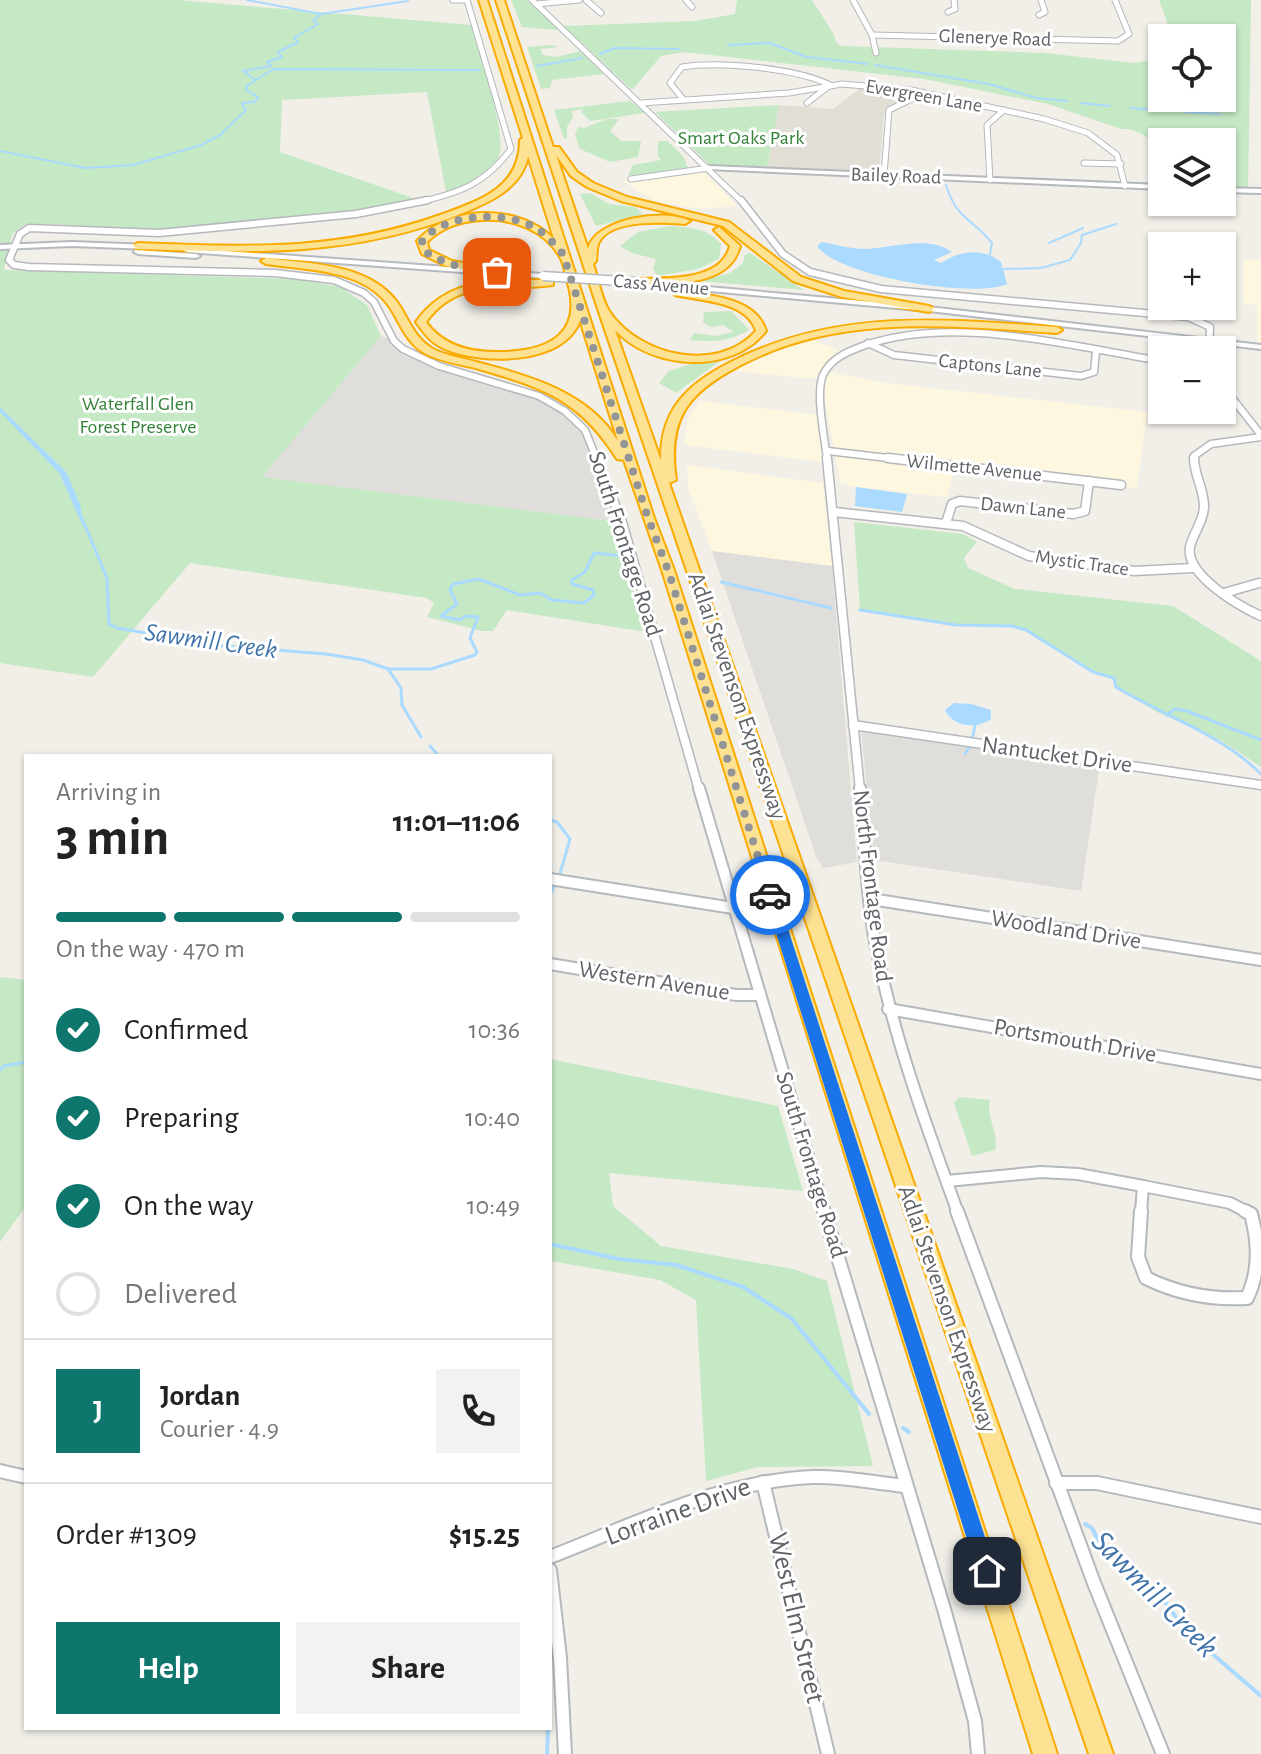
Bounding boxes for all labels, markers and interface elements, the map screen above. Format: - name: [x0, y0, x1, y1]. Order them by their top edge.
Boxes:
- map controls: [1148, 24, 1236, 424]
- button: locate: [1148, 24, 1236, 112]
- street label: Glenerye Road: [938, 26, 1052, 50]
- street label: Evergreen Lane: [864, 76, 984, 116]
- park label: Smart Oaks Park: [678, 128, 804, 148]
- button: layers: [1148, 128, 1236, 216]
- street label: Bailey Road: [850, 164, 942, 188]
- button: +: [1148, 232, 1236, 320]
- pin: [463, 238, 531, 306]
- icon: bag: [475, 250, 519, 294]
- street label: Cass Avenue: [612, 271, 710, 299]
- button: −: [1148, 336, 1236, 424]
- street label: Captons Lane: [938, 351, 1042, 381]
- park label: Waterfall Glen Forest Preserve: [80, 394, 196, 437]
- street label: South Frontage Road: [584, 448, 666, 640]
- street label: Wilmette Avenue: [905, 451, 1043, 485]
- street label: Dawn Lane: [979, 494, 1067, 522]
- street label: Mystic Trace: [1034, 547, 1130, 579]
- street label: Adlai Stevenson Expressway: [683, 569, 791, 823]
- water label: Sawmill Creek: [143, 619, 279, 663]
- street label: Nantucket Drive: [980, 733, 1134, 777]
- text: Arriving in: [56, 779, 161, 805]
- street label: North Frontage Road: [848, 788, 896, 984]
- text: 11:01–11:06: [393, 807, 520, 837]
- text: 3 min: [56, 812, 169, 864]
- courier: [730, 855, 810, 935]
- icon: car: [748, 873, 792, 917]
- street label: Woodland Drive: [989, 906, 1143, 954]
- text: On the way · 470 m: [56, 936, 245, 962]
- street label: Western Avenue: [577, 957, 731, 1005]
- icon: check: [56, 1008, 100, 1052]
- text: Confirmed: [124, 1015, 248, 1045]
- street label: Portsmouth Drive: [992, 1015, 1158, 1067]
- text: 10:36: [468, 1017, 520, 1043]
- street label: South Frontage Road: [771, 1069, 851, 1261]
- icon: check: [56, 1096, 100, 1140]
- text: Preparing: [124, 1103, 239, 1133]
- text: 10:40: [465, 1105, 520, 1131]
- street label: Adlai Stevenson Expressway: [893, 1182, 1001, 1436]
- icon: check: [56, 1184, 100, 1228]
- text: On the way: [124, 1191, 253, 1221]
- text: 10:49: [467, 1193, 520, 1219]
- text: Delivered: [124, 1279, 237, 1309]
- button: phone: [436, 1369, 520, 1453]
- text: Jordan: [160, 1381, 240, 1411]
- text: J: [93, 1396, 103, 1426]
- text: Courier · 4.9: [160, 1416, 279, 1442]
- street label: Lorraine Drive: [602, 1473, 754, 1551]
- text: Order #1309: [56, 1520, 197, 1550]
- text: $15.25: [449, 1520, 520, 1550]
- water label: Sawmill Creek: [1086, 1525, 1224, 1663]
- street label: West Elm Street: [763, 1530, 829, 1706]
- pin: [953, 1537, 1021, 1605]
- icon: home: [965, 1549, 1009, 1593]
- button: Help: [56, 1622, 280, 1714]
- button: Share: [296, 1622, 520, 1714]

